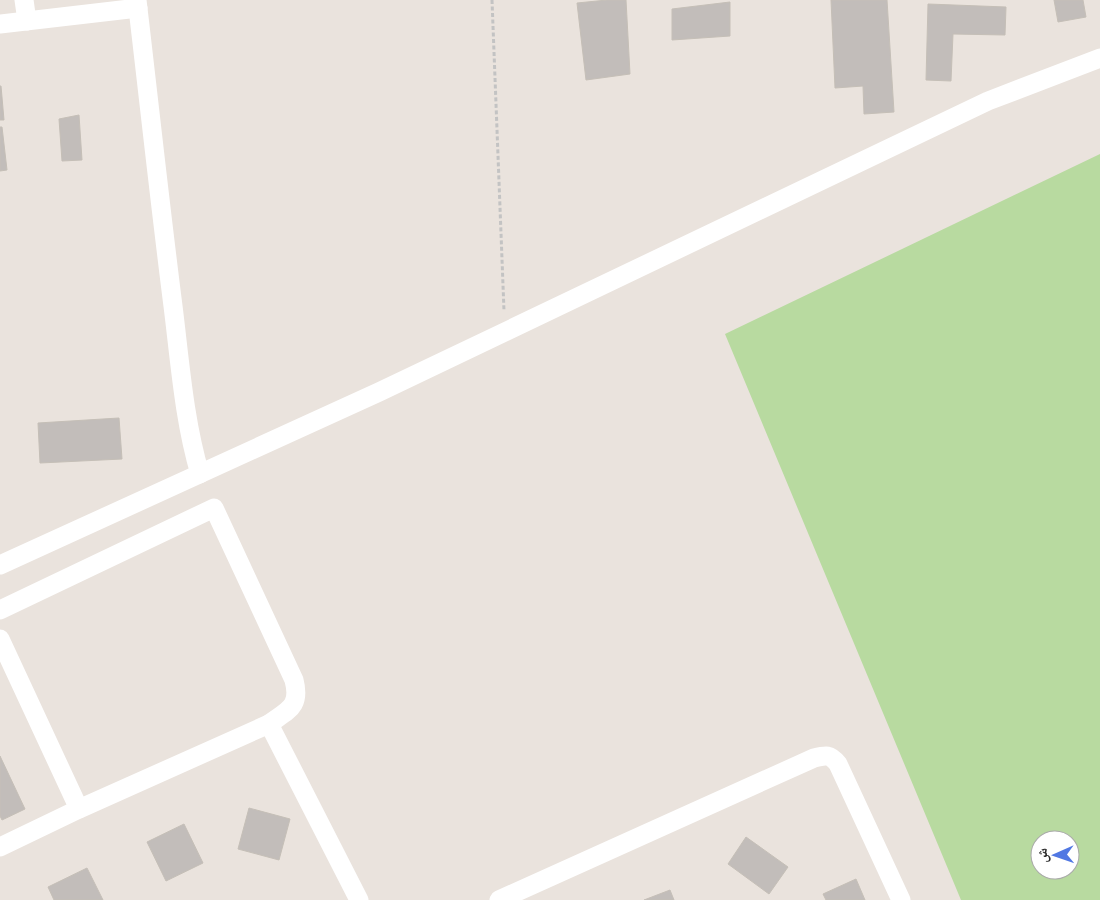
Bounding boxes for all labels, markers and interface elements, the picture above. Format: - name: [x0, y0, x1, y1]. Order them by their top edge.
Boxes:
- north arrow: [1030, 830, 1080, 880]
- text: ش: [1032, 848, 1051, 863]

